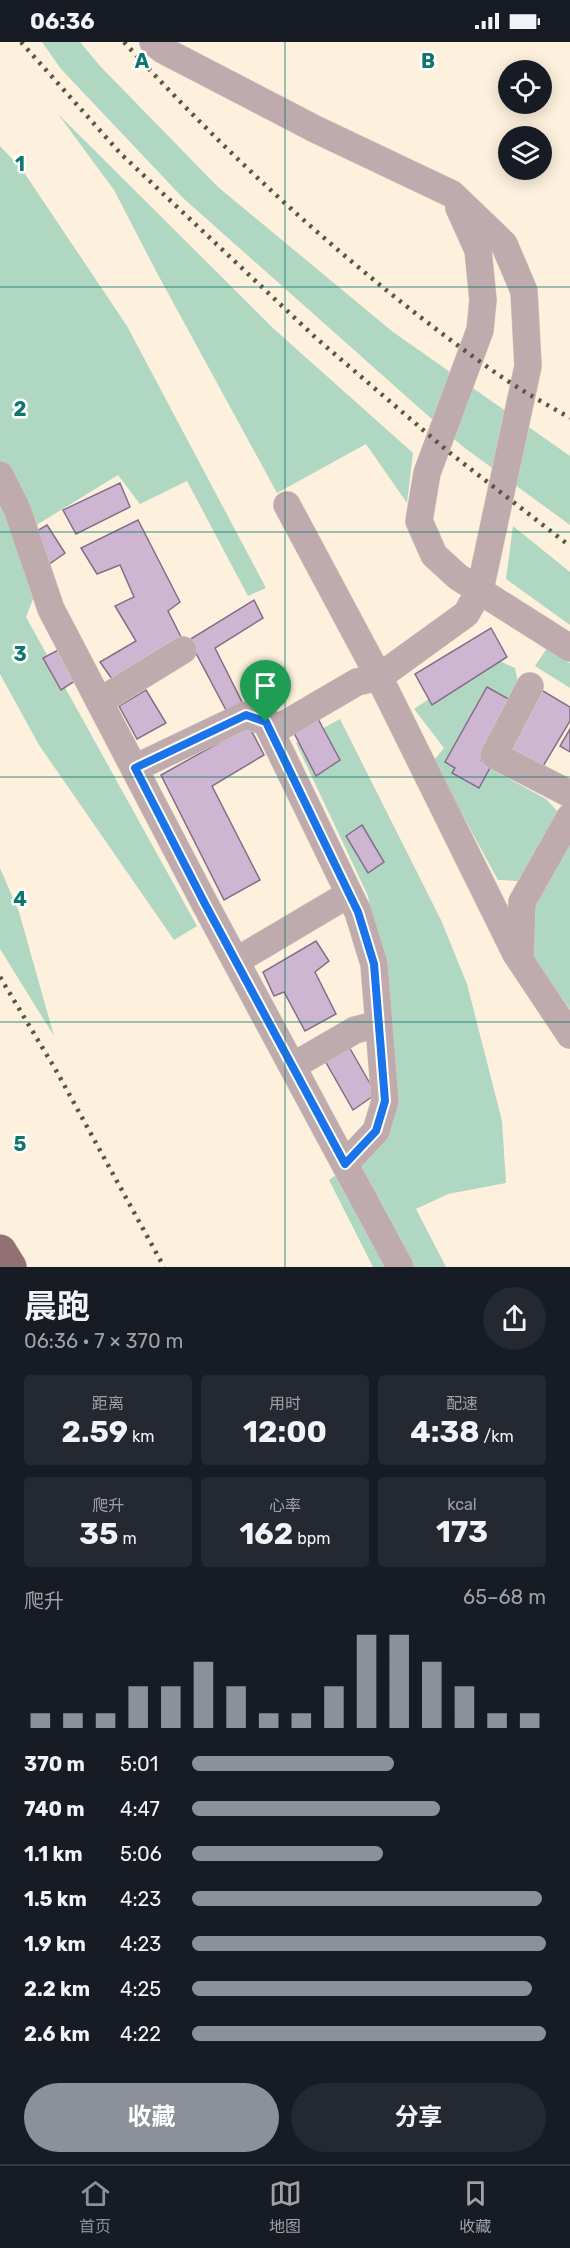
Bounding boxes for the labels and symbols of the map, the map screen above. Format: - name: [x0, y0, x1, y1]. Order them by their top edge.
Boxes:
- text: A: [135, 49, 150, 73]
- text: B: [421, 49, 435, 73]
- text: 1: [15, 152, 25, 176]
- text: 2: [14, 397, 27, 421]
- text: 3: [13, 642, 27, 666]
- pin: [240, 660, 291, 722]
- text: 4: [13, 887, 27, 911]
- text: 5: [14, 1132, 27, 1156]

